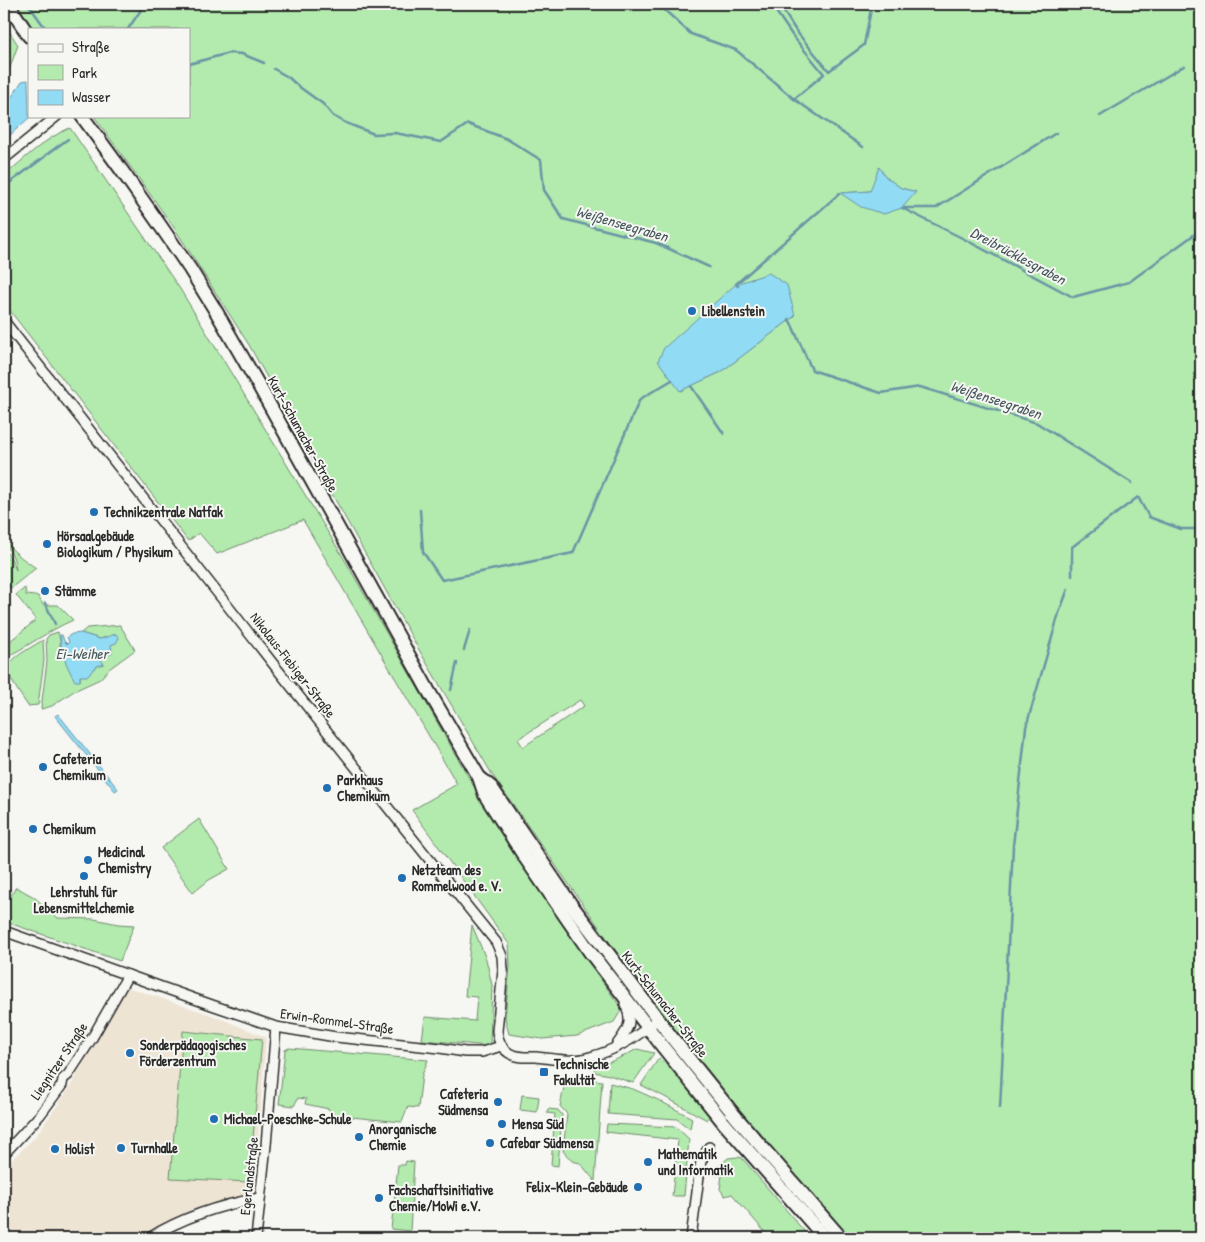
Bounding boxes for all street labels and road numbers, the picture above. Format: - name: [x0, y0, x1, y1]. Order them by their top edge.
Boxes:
- street label: Kurt-Schumacher-Straße: [263, 372, 344, 496]
- street label: Nikolaus-Fiebiger-Straße: [246, 608, 341, 722]
- street label: Kurt-Schumacher-Straße: [617, 947, 713, 1062]
- street label: Erwin-Rommel-Straße: [279, 1003, 395, 1039]
- street label: Liegnitzer Straße: [26, 1018, 93, 1104]
- street label: Egerlandstraße: [235, 1136, 263, 1216]

